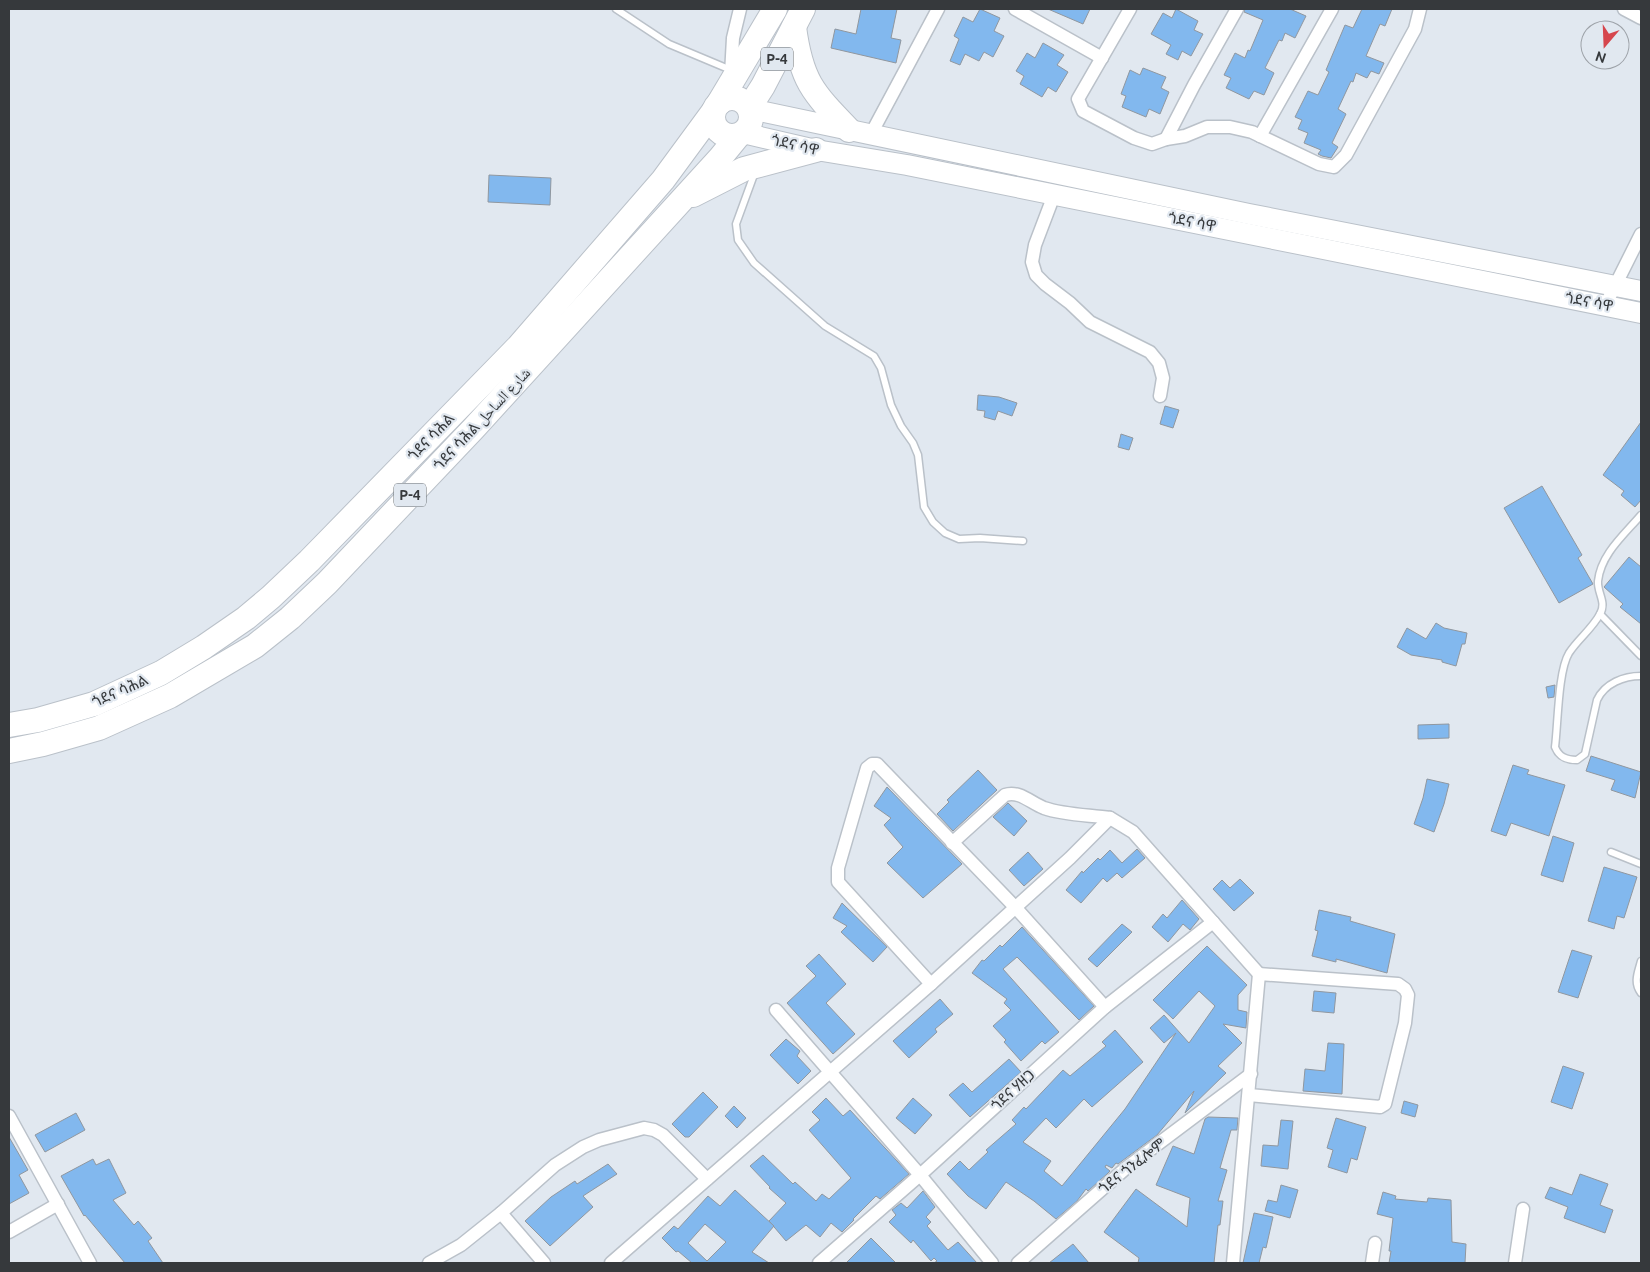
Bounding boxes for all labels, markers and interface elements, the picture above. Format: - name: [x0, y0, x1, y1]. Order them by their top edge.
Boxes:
- north arrow: [1580, 20, 1630, 70]
- road number: P-4: [761, 48, 793, 70]
- text: N: [1593, 48, 1608, 67]
- street label: ጎደና ሳዋ: [770, 131, 820, 158]
- street label: ጎደና ሳዋ: [1167, 209, 1217, 234]
- street label: ጎደና ሳዋ: [1564, 289, 1614, 314]
- street label: ጎደና ሳሕል شارع الساحل: [430, 364, 534, 474]
- street label: ጎደና ሳሕል: [404, 409, 458, 465]
- road number: P-4: [394, 484, 426, 506]
- street label: ጎደና ሳሕል: [89, 671, 150, 710]
- street label: ጎደና ሃዘጋ: [987, 1066, 1038, 1114]
- street label: ጎደና ጎንፈሎም: [1095, 1134, 1168, 1197]

